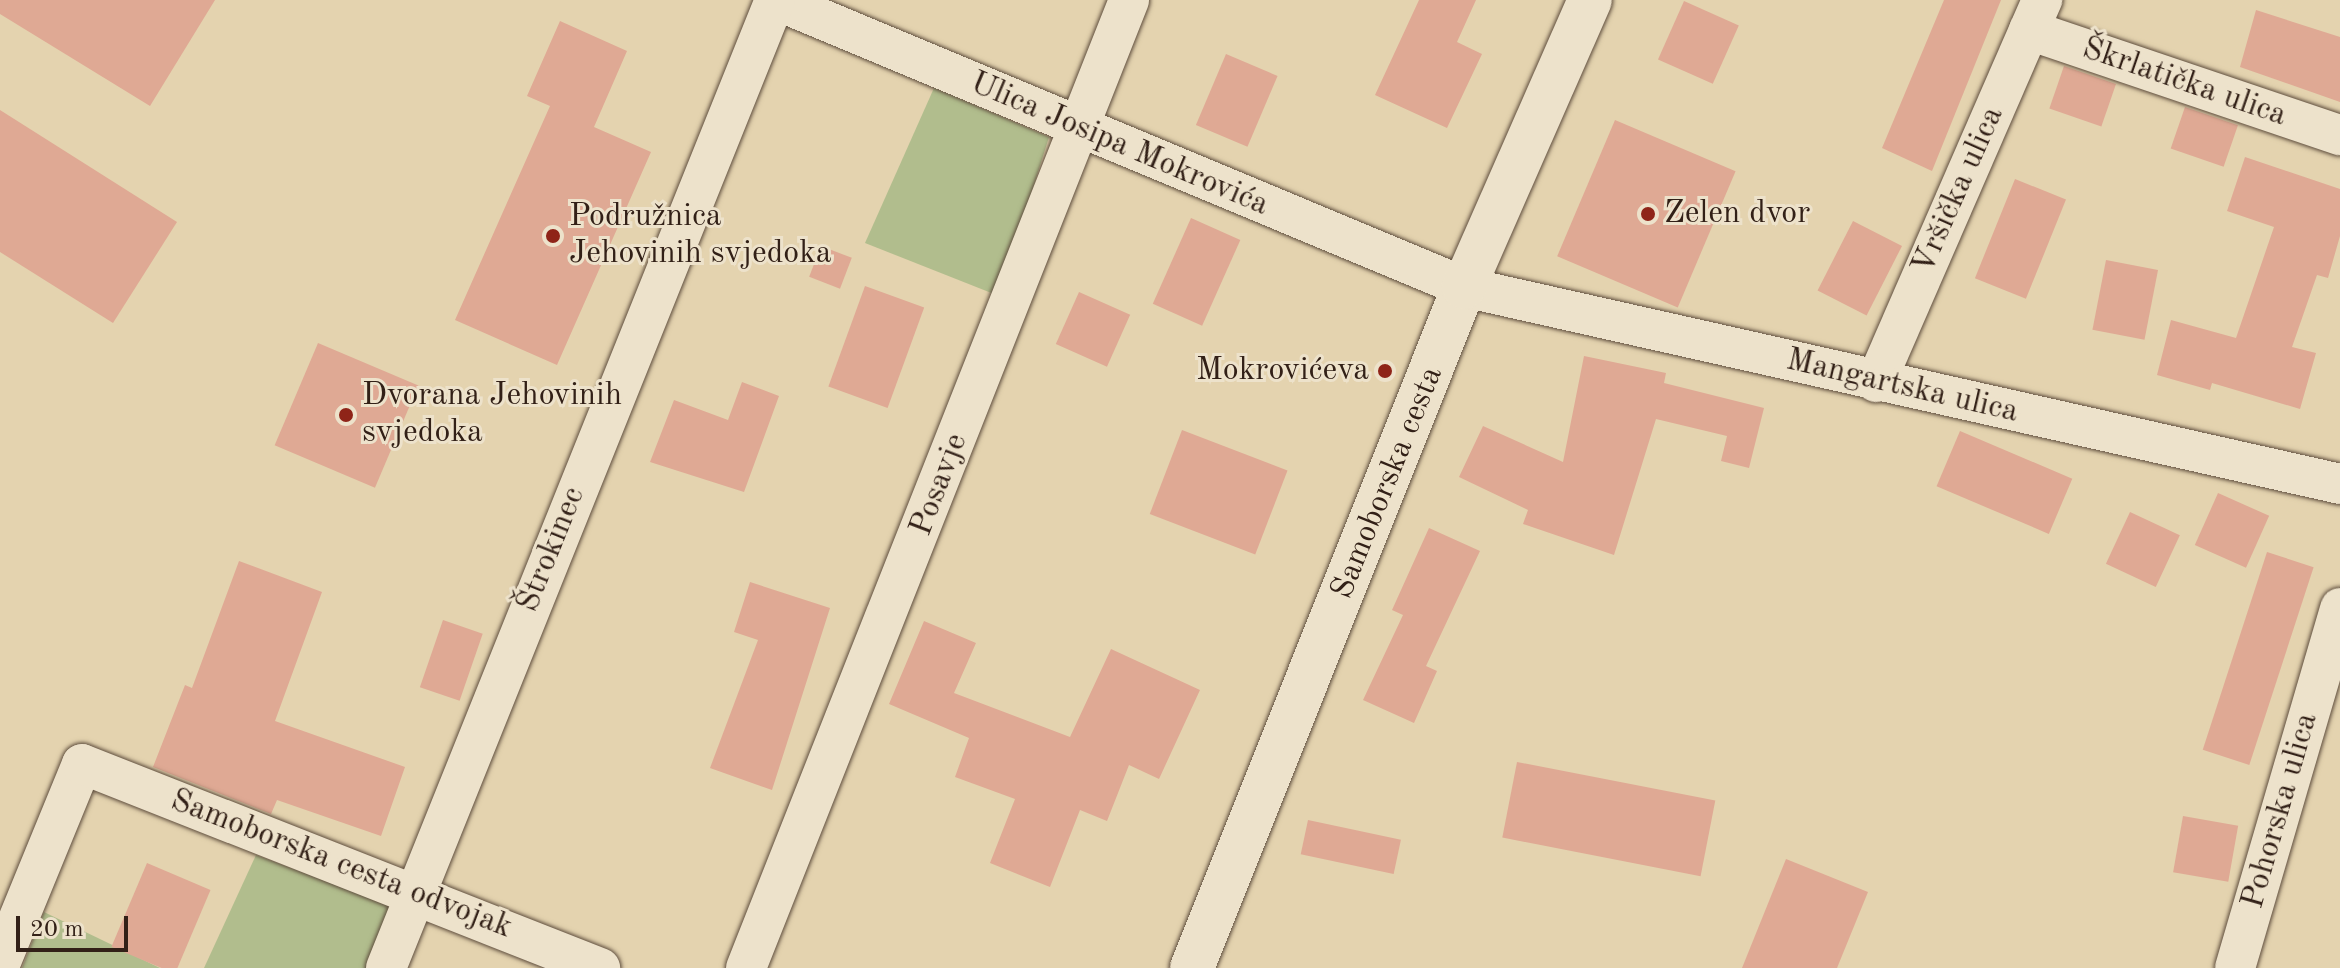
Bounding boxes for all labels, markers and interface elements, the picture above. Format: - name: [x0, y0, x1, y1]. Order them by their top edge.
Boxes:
- street label: Škrlatička ulica: [2077, 30, 2291, 136]
- street label: Ulica Josipa Mokrovića: [964, 65, 1274, 225]
- street label: Vršička ulica: [1905, 101, 2013, 281]
- place label: Zelen dvor: [1664, 195, 1810, 233]
- place label: Podružnica Jehovinih svjedoka: [569, 199, 832, 274]
- marker: Zelen dvor: [1639, 205, 1657, 223]
- marker: Podružnica Jehovinih svjedoka: [544, 227, 562, 245]
- street label: Mangartska ulica: [1782, 342, 2022, 432]
- place label: Mokrovićeva: [1196, 352, 1369, 390]
- street label: Samoborska cesta: [1324, 361, 1452, 605]
- marker: Mokrovićeva: [1376, 362, 1394, 380]
- place label: Dvorana Jehovinih svjedoka: [362, 378, 622, 453]
- marker: Dvorana Jehovinih svjedoka: [337, 406, 355, 424]
- street label: Posavje: [903, 428, 977, 542]
- street label: Štrokinec: [510, 482, 594, 618]
- street label: Pohorska ulica: [2235, 709, 2327, 913]
- street label: Samoborska cesta odvojak: [165, 782, 517, 948]
- scale bar: [20, 900, 132, 950]
- text: 20 m: [30, 918, 84, 942]

